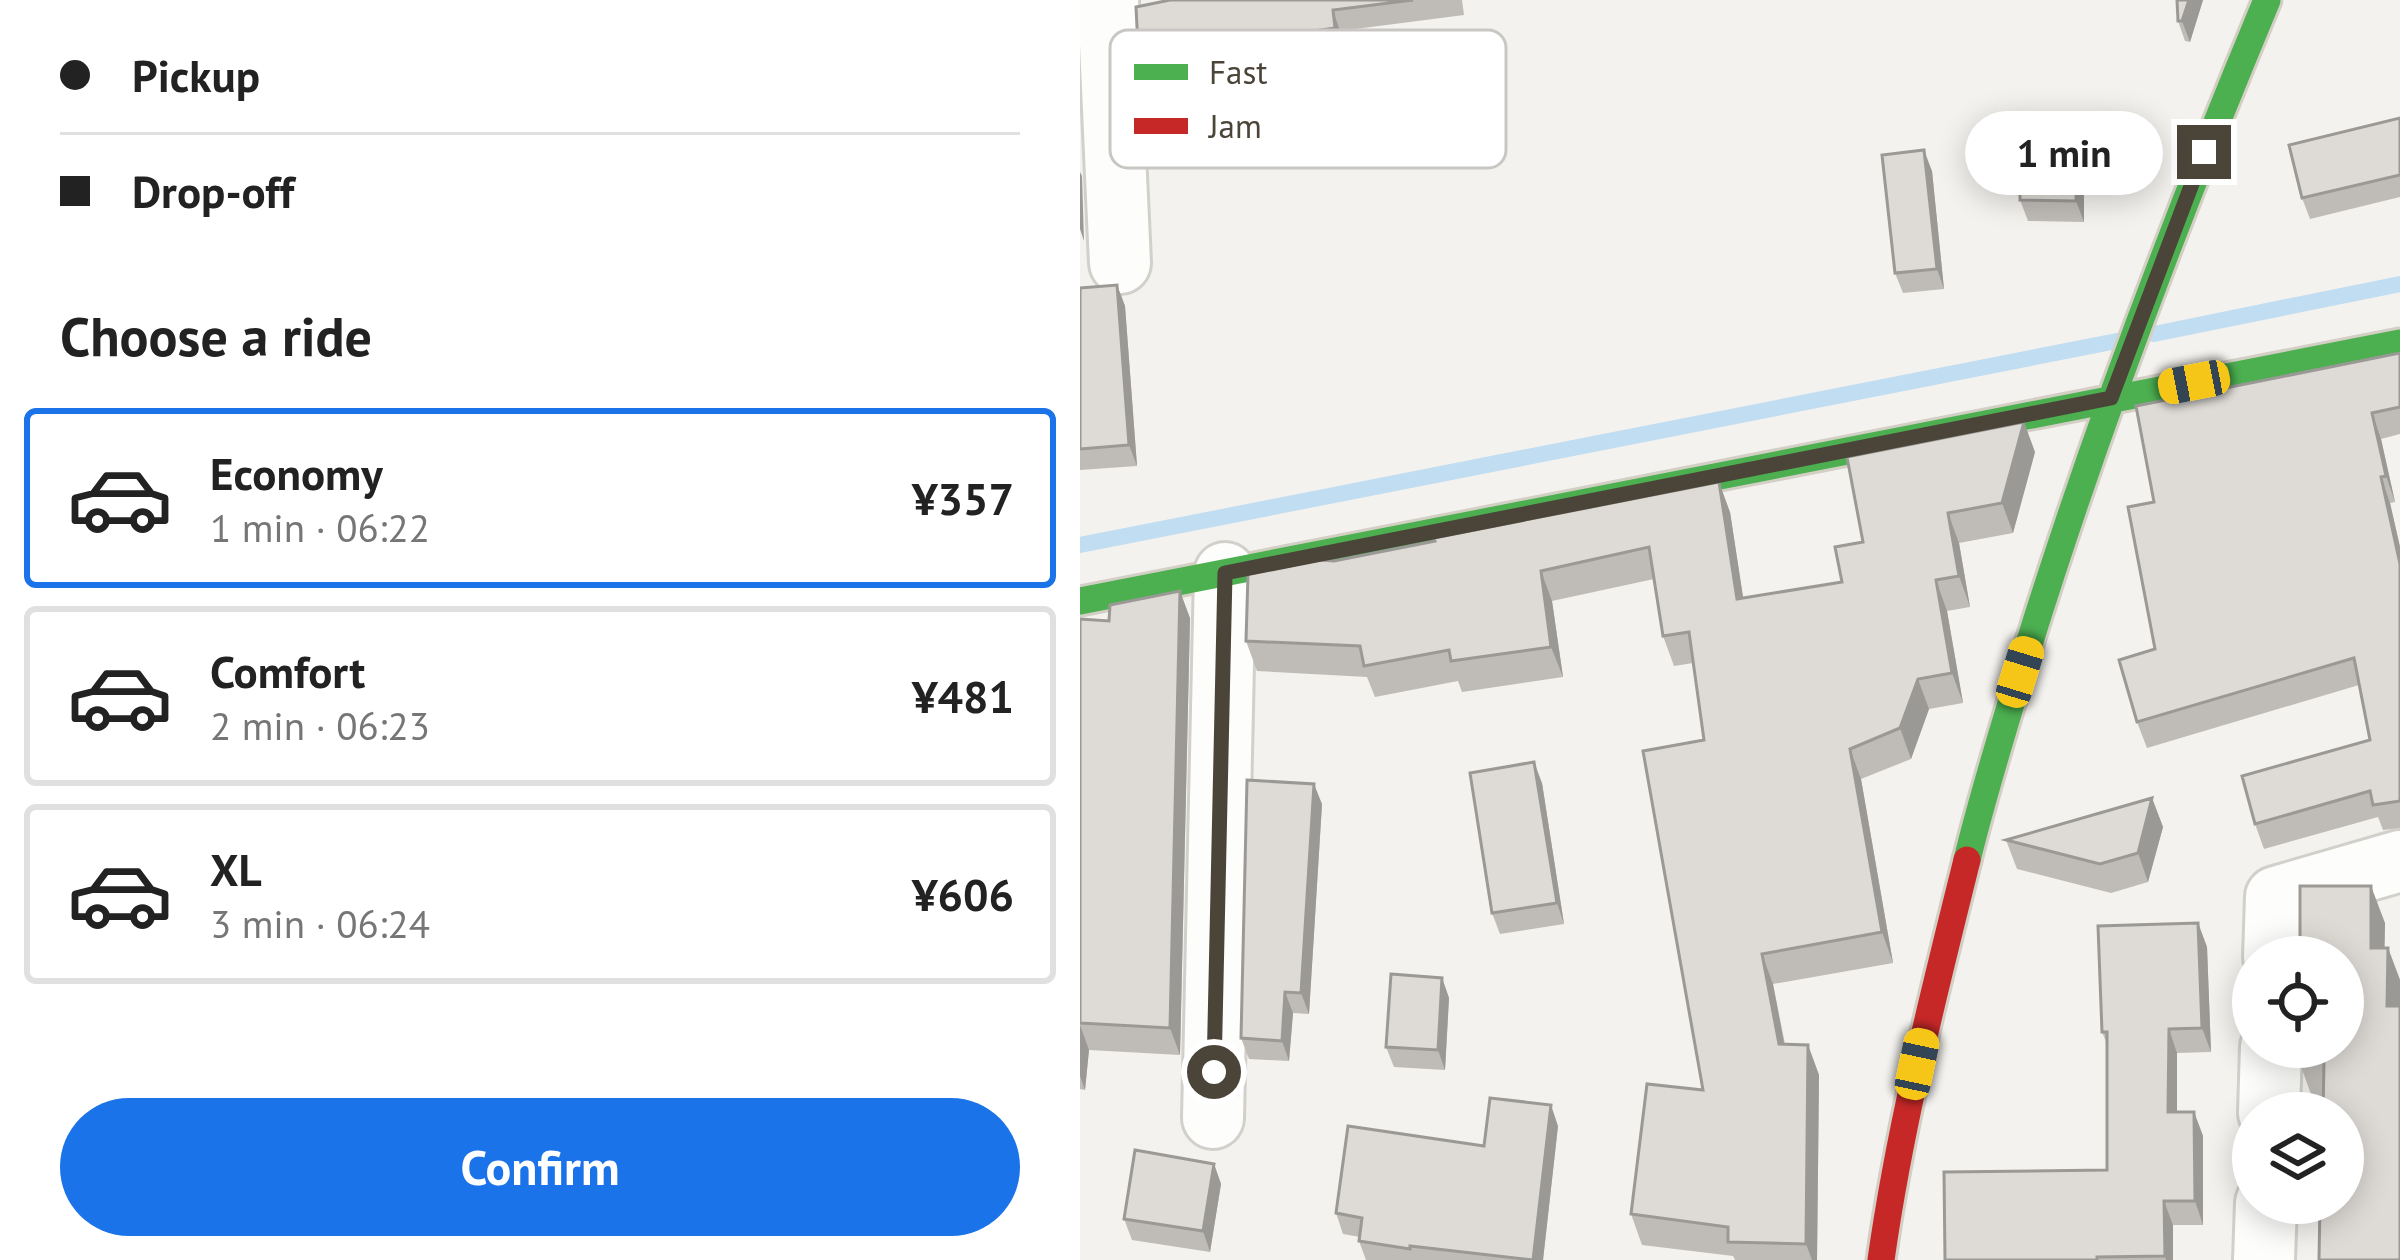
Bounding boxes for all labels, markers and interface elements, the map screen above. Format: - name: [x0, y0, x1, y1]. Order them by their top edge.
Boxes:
- legend: [1110, 30, 1506, 168]
- text: Pickup: [132, 46, 260, 104]
- text: Fast: [1209, 50, 1268, 93]
- text: Jam: [1207, 104, 1262, 147]
- callout: 1 min: [1964, 110, 2162, 194]
- route end: [2177, 125, 2231, 179]
- text: 1 min: [2016, 127, 2112, 178]
- text: Drop-off: [132, 162, 294, 220]
- text: Choose a ride: [60, 301, 372, 371]
- car: [2155, 357, 2233, 407]
- icon: car: [66, 444, 174, 552]
- text: Economy: [210, 444, 383, 502]
- text: ¥357: [912, 469, 1014, 527]
- text: 1 min · 06:22: [210, 502, 430, 553]
- car: [1992, 632, 2048, 712]
- icon: car: [66, 642, 174, 750]
- text: Comfort: [210, 642, 365, 700]
- text: ¥481: [912, 667, 1014, 725]
- text: 2 min · 06:23: [210, 700, 430, 751]
- icon: car: [66, 840, 174, 948]
- text: XL: [210, 840, 262, 898]
- text: ¥606: [912, 865, 1014, 923]
- text: 3 min · 06:24: [210, 898, 430, 949]
- map controls: [2232, 936, 2364, 1224]
- button: locate: [2232, 936, 2364, 1068]
- car: [1892, 1025, 1942, 1103]
- route start: [1187, 1045, 1241, 1099]
- button: layers: [2232, 1092, 2364, 1224]
- button: Confirm: [60, 1098, 1020, 1236]

